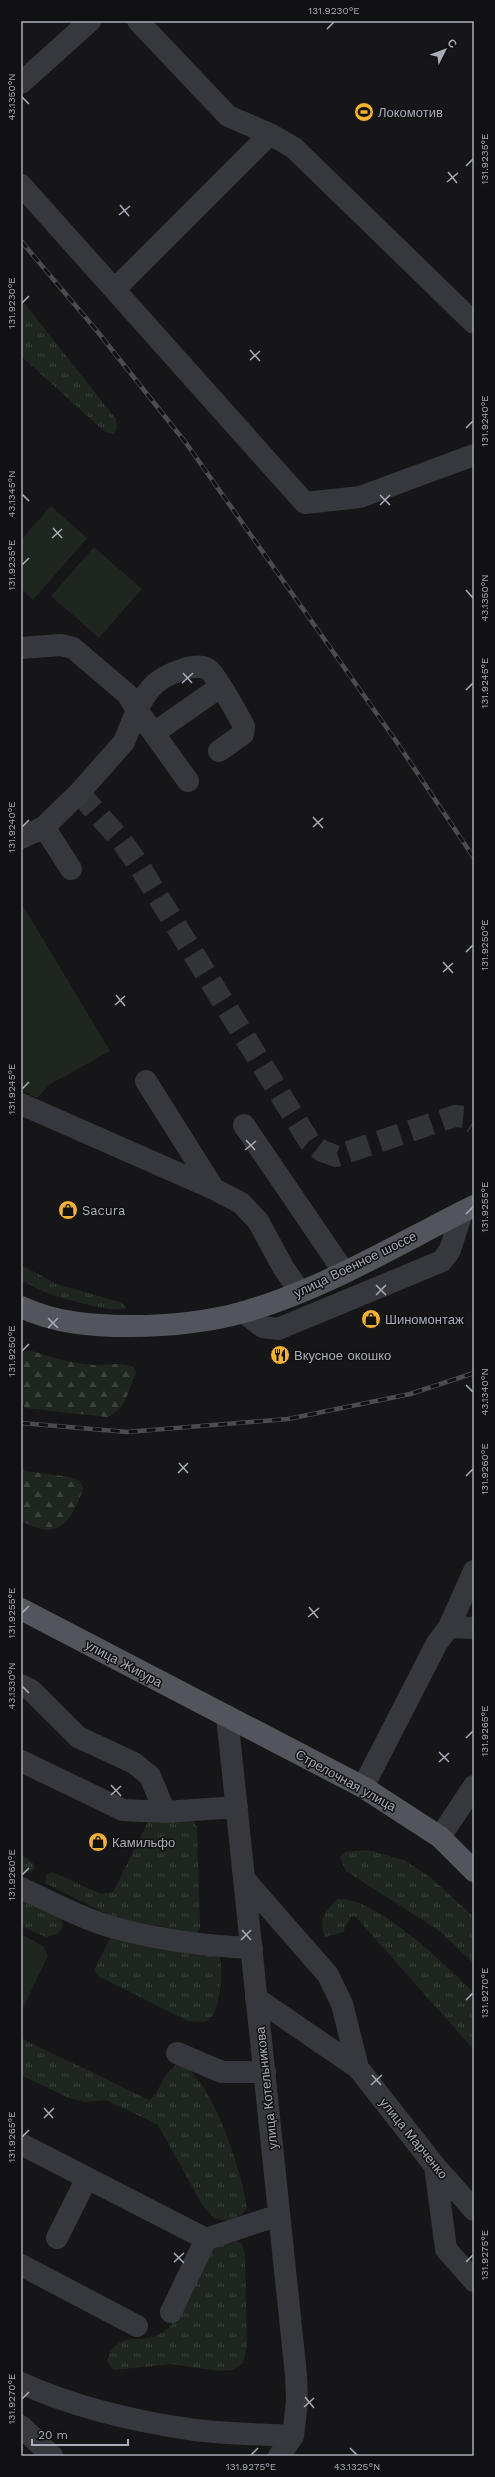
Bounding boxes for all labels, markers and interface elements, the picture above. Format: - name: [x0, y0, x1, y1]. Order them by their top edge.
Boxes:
- text: 131.9230°E: [308, 5, 360, 16]
- north arrow: [425, 30, 465, 70]
- text: С: [445, 36, 460, 51]
- text: 43.1350°N: [6, 73, 17, 121]
- sports icon: Локомотив: [353, 101, 375, 123]
- place label: Локомотив: [378, 105, 443, 120]
- text: 131.9235°E: [479, 134, 490, 184]
- text: 131.9230°E: [6, 277, 17, 329]
- text: 131.9240°E: [479, 395, 490, 447]
- text: 43.1345°N: [6, 470, 17, 518]
- text: 131.9235°E: [6, 540, 17, 590]
- text: 43.1350°N: [479, 574, 490, 622]
- text: 131.9245°E: [479, 658, 490, 708]
- text: 131.9240°E: [6, 801, 17, 853]
- text: 131.9250°E: [479, 919, 490, 971]
- text: 131.9245°E: [6, 1064, 17, 1114]
- text: 131.9255°E: [479, 1182, 490, 1232]
- shop icon: Sacura: [57, 1199, 79, 1221]
- place label: Sacura: [82, 1203, 126, 1218]
- street label: улица Военное шоссе: [292, 1228, 419, 1301]
- shop icon: Шиномонтаж: [360, 1308, 382, 1330]
- place label: Шиномонтаж: [385, 1312, 464, 1327]
- text: 131.9250°E: [6, 1325, 17, 1377]
- restaurant icon: Вкусное окошко: [269, 1344, 291, 1366]
- place label: Вкусное окошко: [294, 1348, 391, 1363]
- text: 43.1340°N: [479, 1368, 490, 1416]
- text: 131.9260°E: [479, 1443, 490, 1495]
- text: 131.9255°E: [6, 1588, 17, 1638]
- street label: улица Жигура: [83, 1637, 165, 1690]
- text: 43.1330°N: [6, 1662, 17, 1710]
- text: 131.9265°E: [479, 1705, 490, 1757]
- street label: Стрелочная улица: [293, 1747, 399, 1815]
- shop icon: Камильфо: [87, 1831, 109, 1853]
- place label: Камильфо: [112, 1835, 175, 1850]
- text: 131.9260°E: [6, 1849, 17, 1901]
- text: 131.9270°E: [479, 1968, 490, 2018]
- street label: улица Котельникова: [253, 2025, 280, 2150]
- street label: улица Марченко: [376, 2095, 451, 2182]
- text: 131.9265°E: [6, 2111, 17, 2163]
- text: 131.9275°E: [479, 2230, 490, 2280]
- text: 131.9270°E: [6, 2374, 17, 2424]
- scale bar: [32, 2421, 128, 2447]
- text: 20 m: [38, 2428, 68, 2442]
- text: 131.9275°E: [226, 2461, 276, 2472]
- text: 43.1325°N: [334, 2461, 380, 2472]

